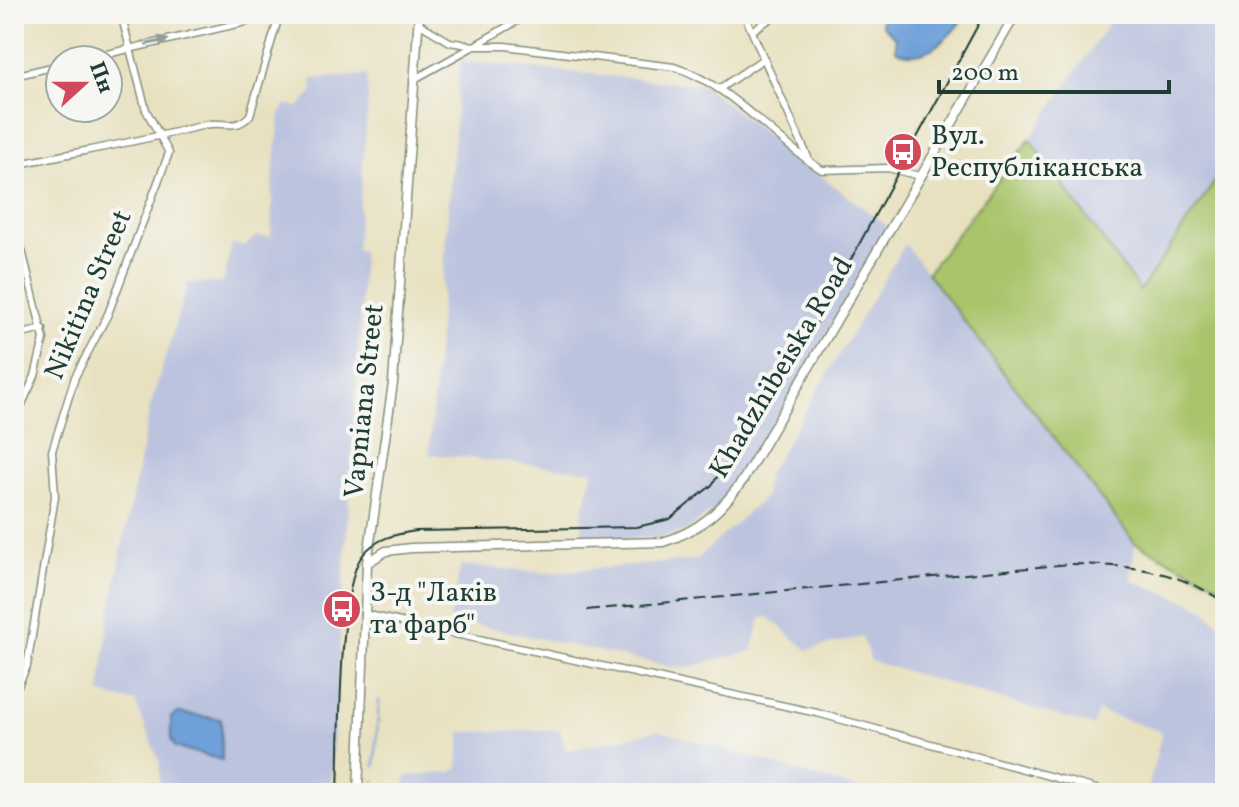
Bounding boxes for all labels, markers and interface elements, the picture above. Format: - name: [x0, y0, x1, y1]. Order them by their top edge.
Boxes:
- one-way arrow: [145, 35, 170, 48]
- north arrow: [44, 44, 124, 124]
- scale bar: [939, 44, 1169, 94]
- text: 200 m: [951, 57, 1019, 91]
- text: Пн: [80, 58, 120, 98]
- place label: Вул. Республіканська: [931, 117, 1143, 188]
- bus stop icon: Вул. Республіканська: [882, 131, 924, 173]
- street label: Nikitina Street: [36, 204, 142, 386]
- street label: Khadzhibeiska Road: [700, 250, 864, 486]
- street label: Vapniana Street: [335, 302, 395, 500]
- place label: З-д "Лаків та фарб": [370, 574, 497, 645]
- bus stop icon: З-д "Лаків та фарб": [321, 588, 363, 630]

